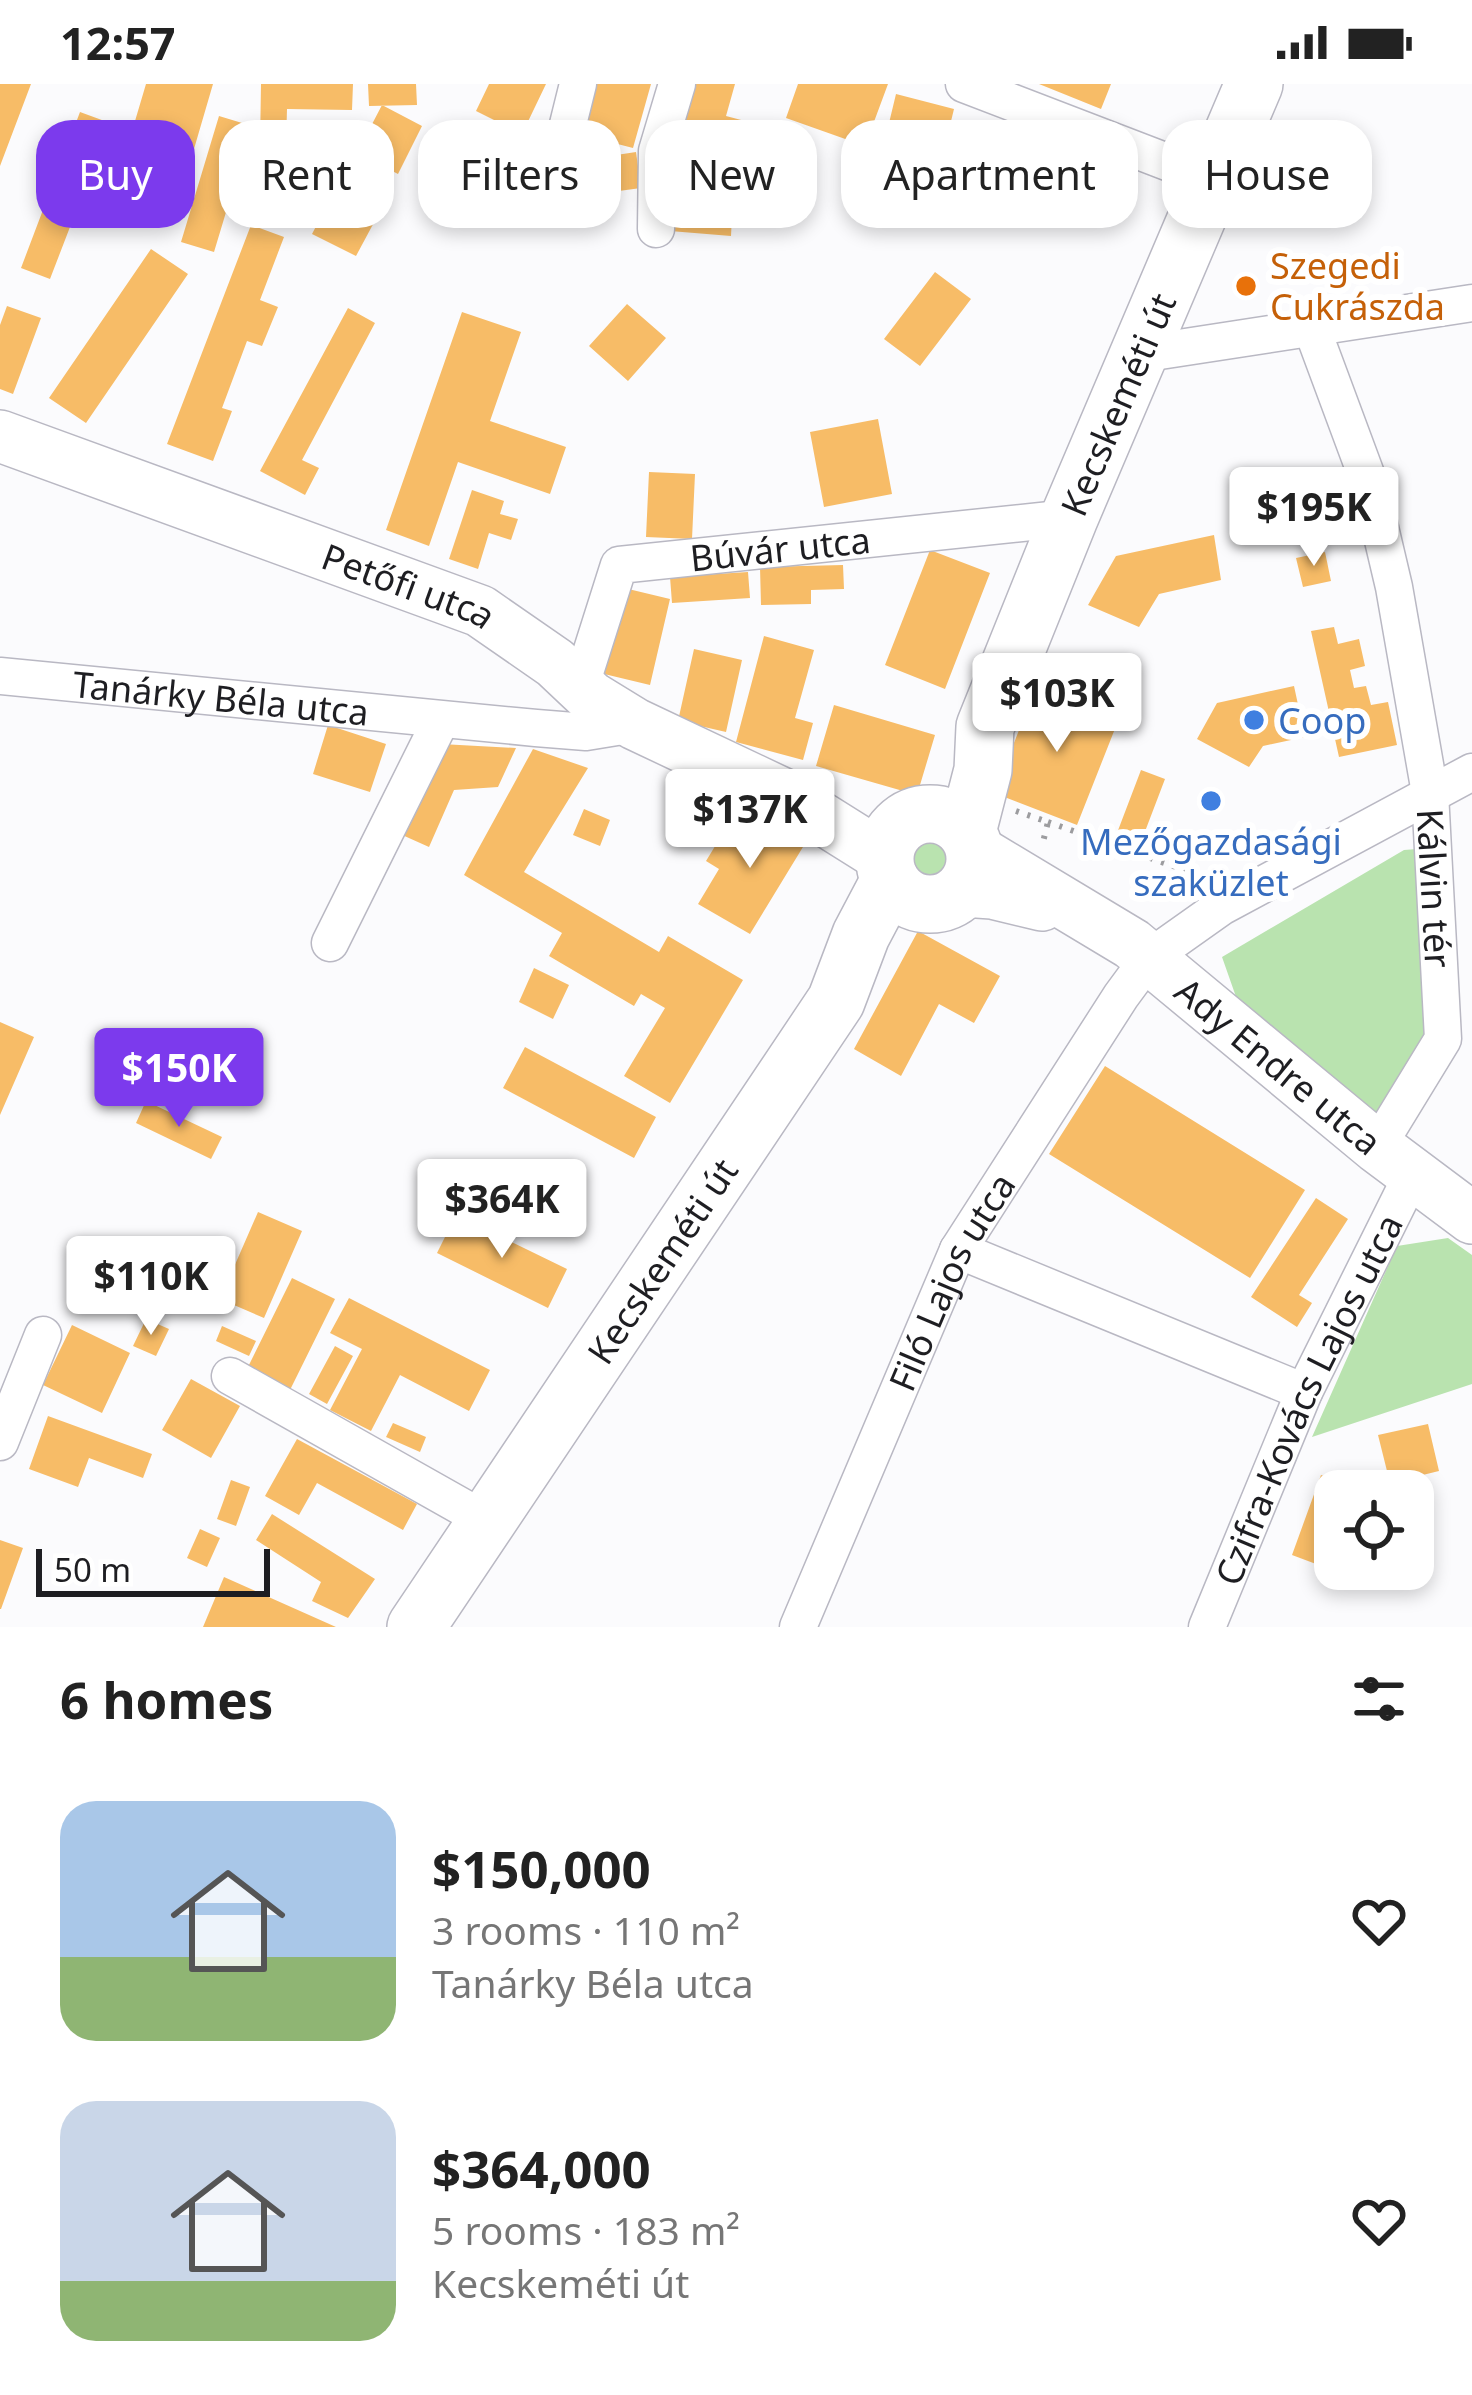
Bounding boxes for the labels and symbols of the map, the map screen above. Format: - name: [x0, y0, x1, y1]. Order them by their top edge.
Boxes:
- place label: Szegedi Cukrászda: [1270, 241, 1445, 331]
- marker: Szegedi Cukrászda: [1233, 273, 1259, 299]
- street label: Kecskeméti út: [1048, 285, 1187, 523]
- pin: $195K: [1230, 467, 1398, 569]
- street label: Búvár utca: [687, 514, 873, 582]
- street label: Petőfi utca: [315, 531, 506, 639]
- pin: $103K: [973, 653, 1141, 755]
- street label: Tanárky Béla utca: [71, 659, 371, 736]
- place label: Coop: [1278, 696, 1366, 745]
- marker: Coop: [1241, 707, 1267, 733]
- pin: $137K: [666, 769, 834, 871]
- marker: Mezőgazdasági szaküzlet: [1198, 788, 1224, 814]
- street label: Kálvin tér: [1406, 808, 1464, 969]
- place label: Mezőgazdasági szaküzlet: [1080, 817, 1342, 907]
- street label: Ady Endre utca: [1165, 966, 1392, 1165]
- pin: $150K: [95, 1028, 263, 1130]
- street label: Kecskeméti út: [575, 1148, 748, 1373]
- pin: $364K: [418, 1159, 586, 1261]
- street label: Filó Lajos utca: [877, 1163, 1026, 1398]
- street label: Czifra-Kovács Lajos utca: [1203, 1206, 1413, 1592]
- pin: $110K: [67, 1236, 235, 1338]
- scale bar: [36, 1543, 270, 1596]

